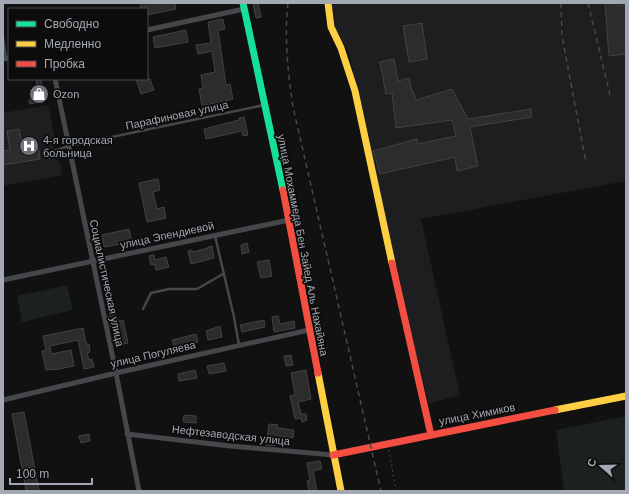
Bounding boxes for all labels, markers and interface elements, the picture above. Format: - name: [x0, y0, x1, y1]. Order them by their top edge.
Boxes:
- legend: [8, 8, 148, 80]
- text: Свободно: [44, 17, 99, 31]
- text: Медленно: [44, 37, 101, 51]
- text: Пробка: [44, 57, 85, 71]
- shop icon: Ozon: [28, 83, 50, 105]
- place label: Ozon: [53, 88, 79, 100]
- street label: Парафиновая улица: [125, 98, 230, 132]
- street label: улица Мохаммеда Бен Зайед Аль Нахайяна: [276, 133, 331, 358]
- place label: 4-я городская больница: [43, 134, 113, 159]
- hospital icon: 4-я городская больница: [18, 135, 40, 157]
- street label: Социалистическая улица: [88, 218, 127, 349]
- street label: улица Эпендиевой: [119, 219, 215, 251]
- street label: улица Погуляева: [109, 338, 198, 370]
- street label: улица Химиков: [438, 401, 516, 427]
- street label: Нефтезаводская улица: [171, 423, 292, 447]
- north arrow: [581, 446, 621, 486]
- text: С: [585, 457, 599, 468]
- scale bar: [10, 460, 92, 486]
- text: 100 m: [16, 467, 49, 481]

